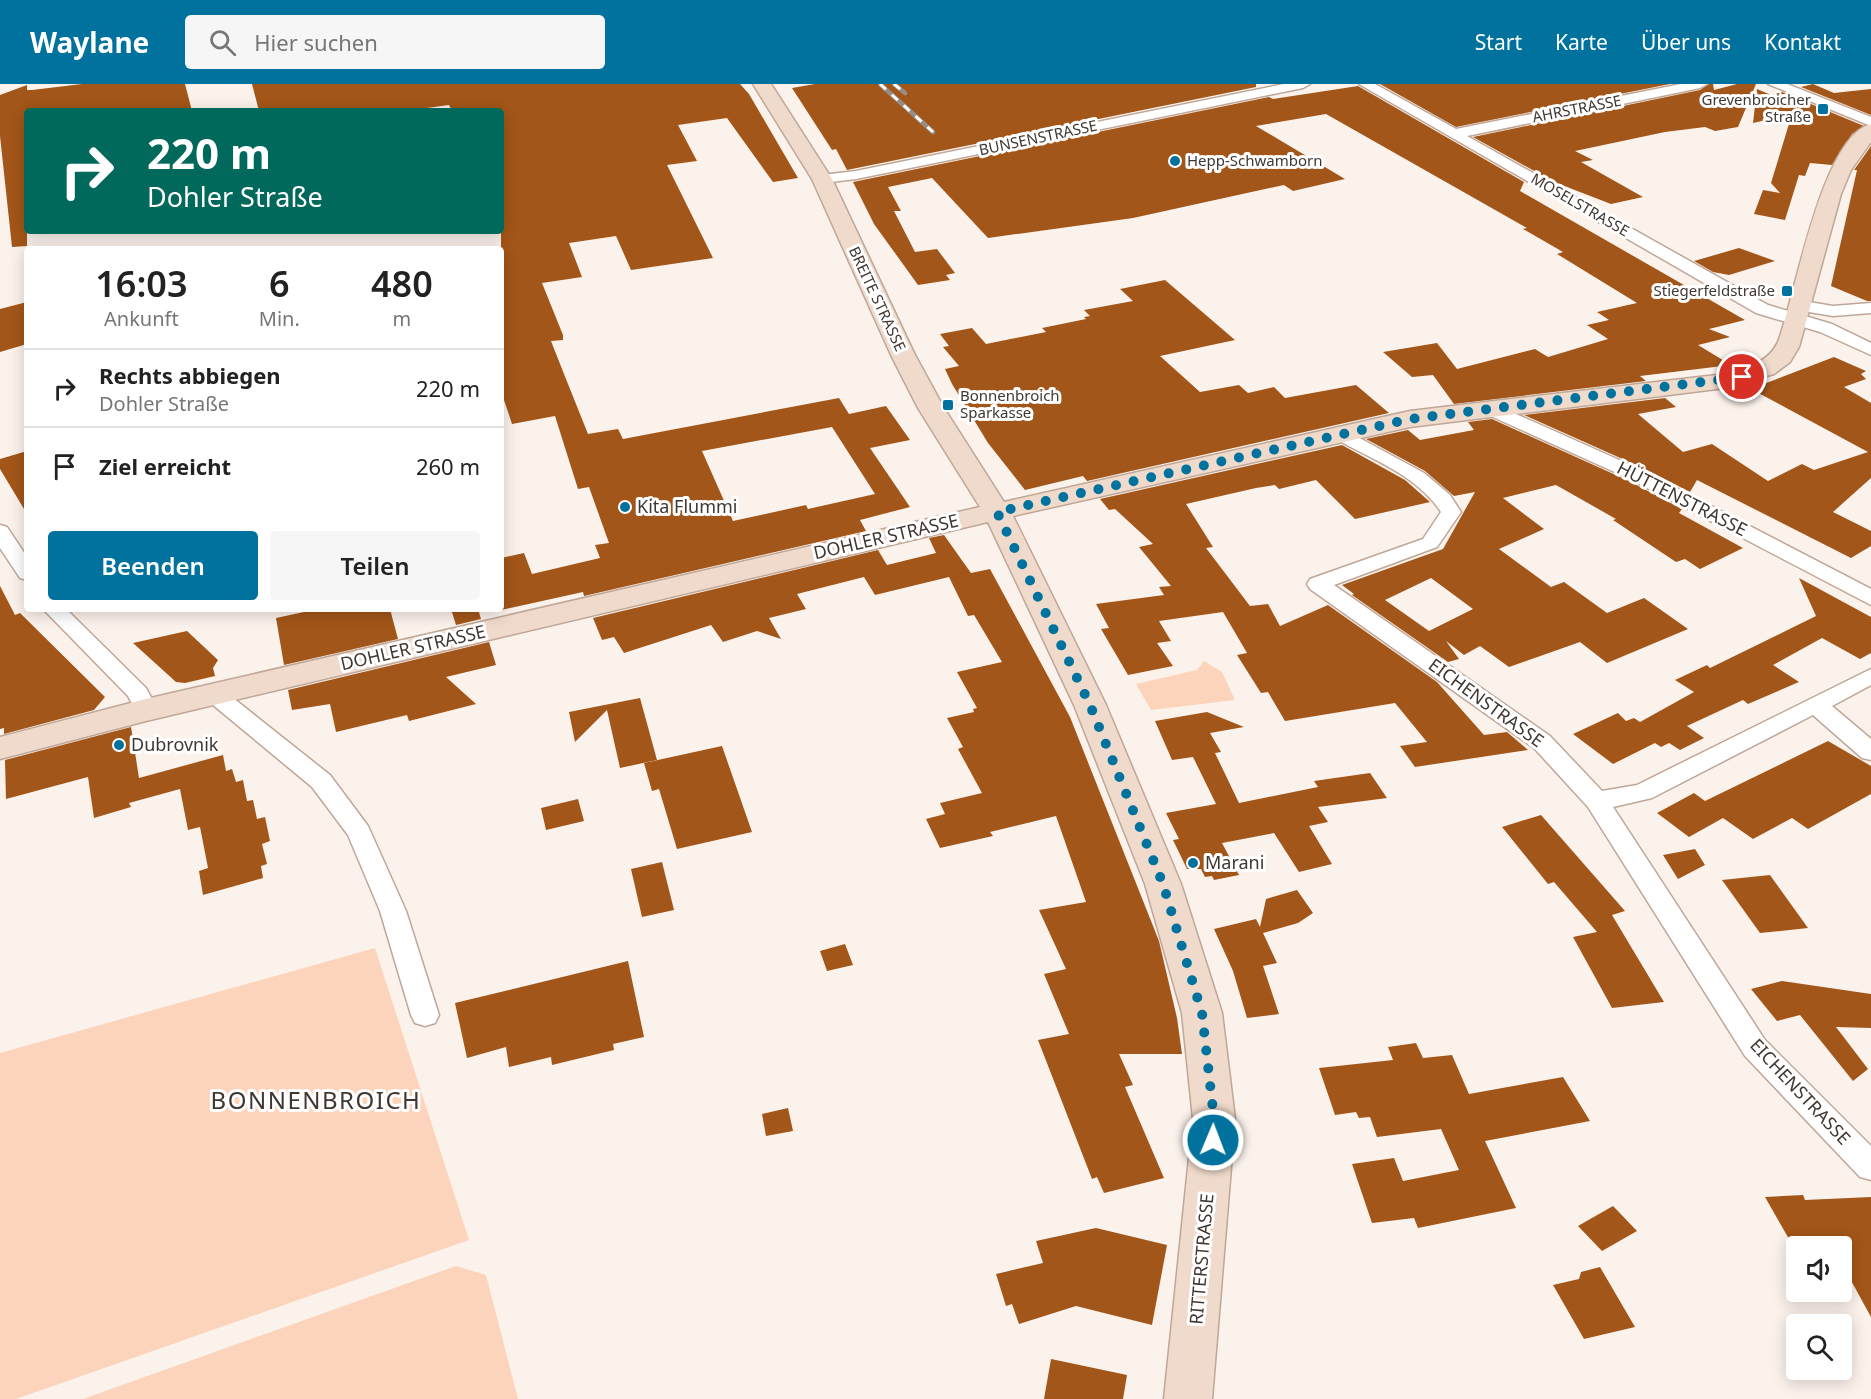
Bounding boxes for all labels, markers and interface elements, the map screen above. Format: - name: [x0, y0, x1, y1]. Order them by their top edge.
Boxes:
- search box: [185, 15, 605, 69]
- text: Waylane: [30, 23, 149, 61]
- icon: search: [206, 26, 239, 59]
- text: Hier suchen: [254, 27, 378, 57]
- text: Start: [1475, 28, 1522, 56]
- text: Karte: [1555, 28, 1608, 56]
- text: Über uns: [1641, 28, 1731, 56]
- text: Kontakt: [1764, 28, 1841, 56]
- place label: Grevenbroicher Straße: [1701, 89, 1811, 126]
- street label: AHRSTRASSE: [1531, 90, 1623, 126]
- marker: Grevenbroicher Straße: [1816, 102, 1830, 116]
- street label: BUNSENSTRASSE: [977, 115, 1099, 159]
- text: 220 m: [147, 124, 271, 181]
- icon: right: [48, 132, 126, 210]
- place label: Hepp-Schwamborn: [1187, 150, 1323, 170]
- marker: Hepp-Schwamborn: [1168, 154, 1182, 168]
- street label: MOSELSTRASSE: [1528, 168, 1633, 240]
- text: Dohler Straße: [147, 178, 323, 215]
- street label: BREITE STRASSE: [845, 243, 911, 354]
- text: 16:03: [95, 259, 188, 308]
- text: 6: [269, 259, 290, 308]
- text: 480: [371, 259, 433, 308]
- place label: Stiegerfeldstraße: [1654, 280, 1775, 300]
- marker: Stiegerfeldstraße: [1780, 284, 1794, 298]
- text: Ankunft: [104, 305, 179, 332]
- text: Min.: [259, 305, 300, 332]
- text: m: [393, 305, 411, 332]
- pin: [1716, 351, 1767, 402]
- text: Rechts abbiegen: [99, 360, 281, 390]
- icon: arrive: [1725, 360, 1758, 393]
- icon: right: [48, 372, 81, 405]
- text: 220 m: [416, 373, 480, 403]
- place label: Bonnenbroich Sparkasse: [960, 385, 1060, 422]
- text: Dohler Straße: [99, 390, 229, 417]
- marker: Bonnenbroich Sparkasse: [941, 398, 955, 412]
- icon: arrive: [48, 450, 81, 483]
- text: Ziel erreicht: [99, 451, 231, 481]
- text: 260 m: [416, 451, 480, 481]
- street label: HÜTTENSTRASSE: [1613, 455, 1752, 541]
- place label: Kita Flummi: [637, 494, 737, 518]
- marker: Kita Flummi: [618, 500, 632, 514]
- street label: DOHLER STRASSE: [811, 508, 961, 564]
- button: Beenden: [48, 531, 258, 600]
- button: Teilen: [270, 531, 480, 600]
- street label: DOHLER STRASSE: [338, 619, 488, 675]
- street label: EICHENSTRASSE: [1424, 652, 1549, 752]
- place label: Dubrovnik: [131, 732, 219, 756]
- marker: Dubrovnik: [112, 738, 126, 752]
- place label: Marani: [1205, 850, 1264, 874]
- marker: Marani: [1186, 856, 1200, 870]
- street label: EICHENSTRASSE: [1745, 1033, 1856, 1150]
- district label: BONNENBROICH: [211, 1083, 421, 1116]
- position arrow: [1181, 1108, 1245, 1172]
- street label: RITTERSTRASSE: [1183, 1192, 1219, 1325]
- map controls: [1786, 1236, 1852, 1380]
- button: sound: [1786, 1236, 1852, 1302]
- button: search: [1786, 1314, 1852, 1380]

